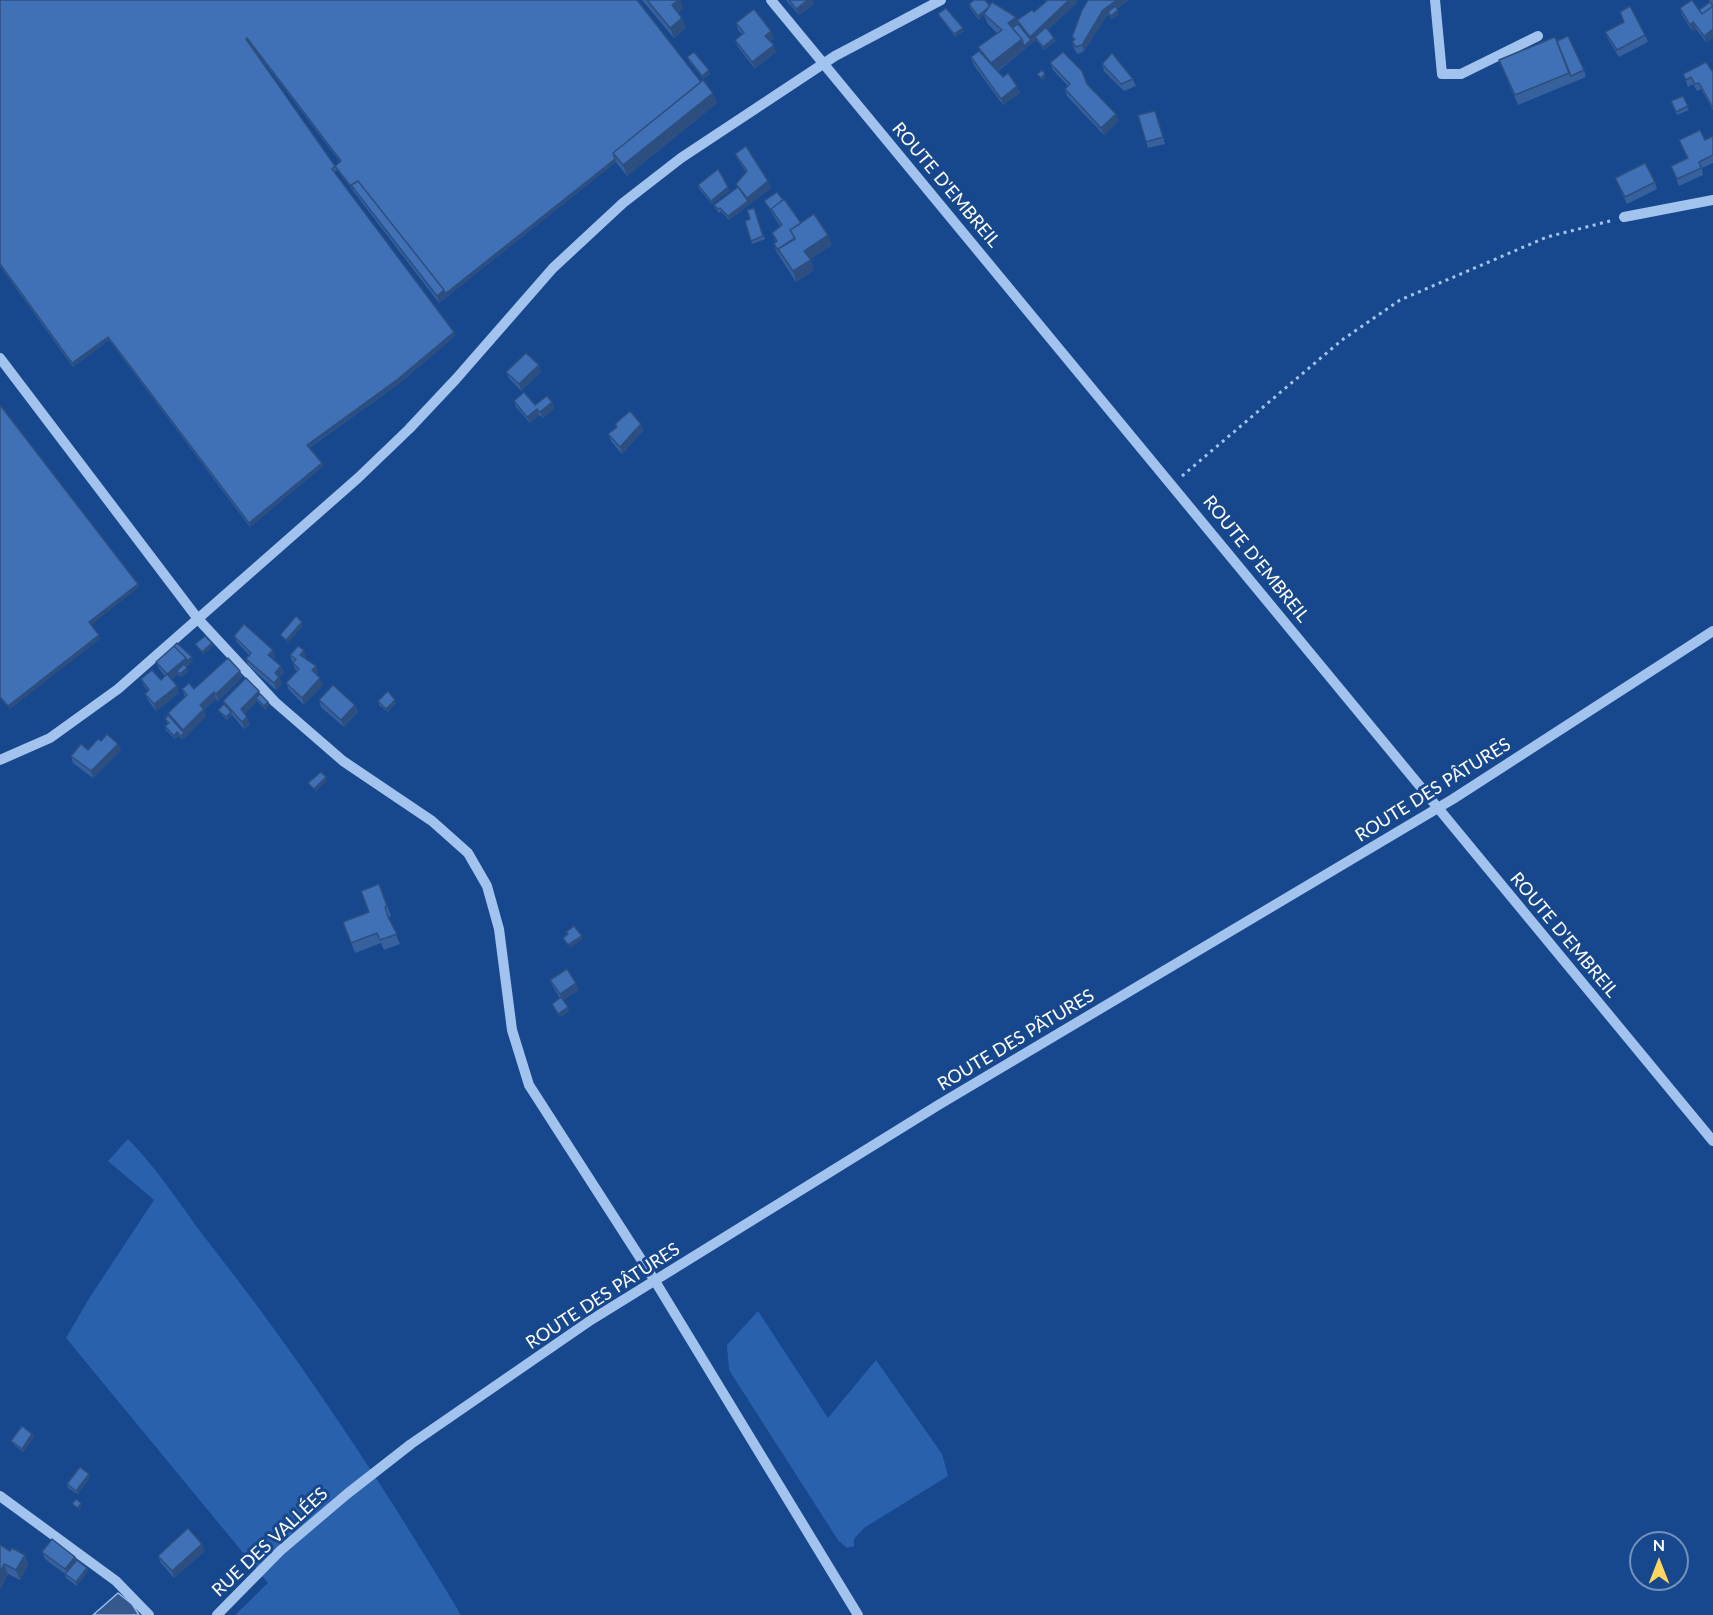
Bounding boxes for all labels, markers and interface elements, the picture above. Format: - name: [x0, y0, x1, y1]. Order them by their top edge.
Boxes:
- street label: ROUTE D'EMBREIL: [887, 118, 1005, 252]
- street label: ROUTE D'EMBREIL: [1198, 491, 1314, 627]
- street label: ROUTE DES PÂTURES: [1351, 733, 1515, 847]
- street label: ROUTE D'EMBREIL: [1505, 868, 1623, 1002]
- street label: ROUTE DES PÂTURES: [934, 985, 1098, 1095]
- street label: ROUTE DES PÂTURES: [522, 1238, 684, 1354]
- street label: RUE DES VALLÉES: [208, 1483, 332, 1601]
- north arrow: [1629, 1531, 1689, 1591]
- text: N: [1653, 1535, 1665, 1554]

